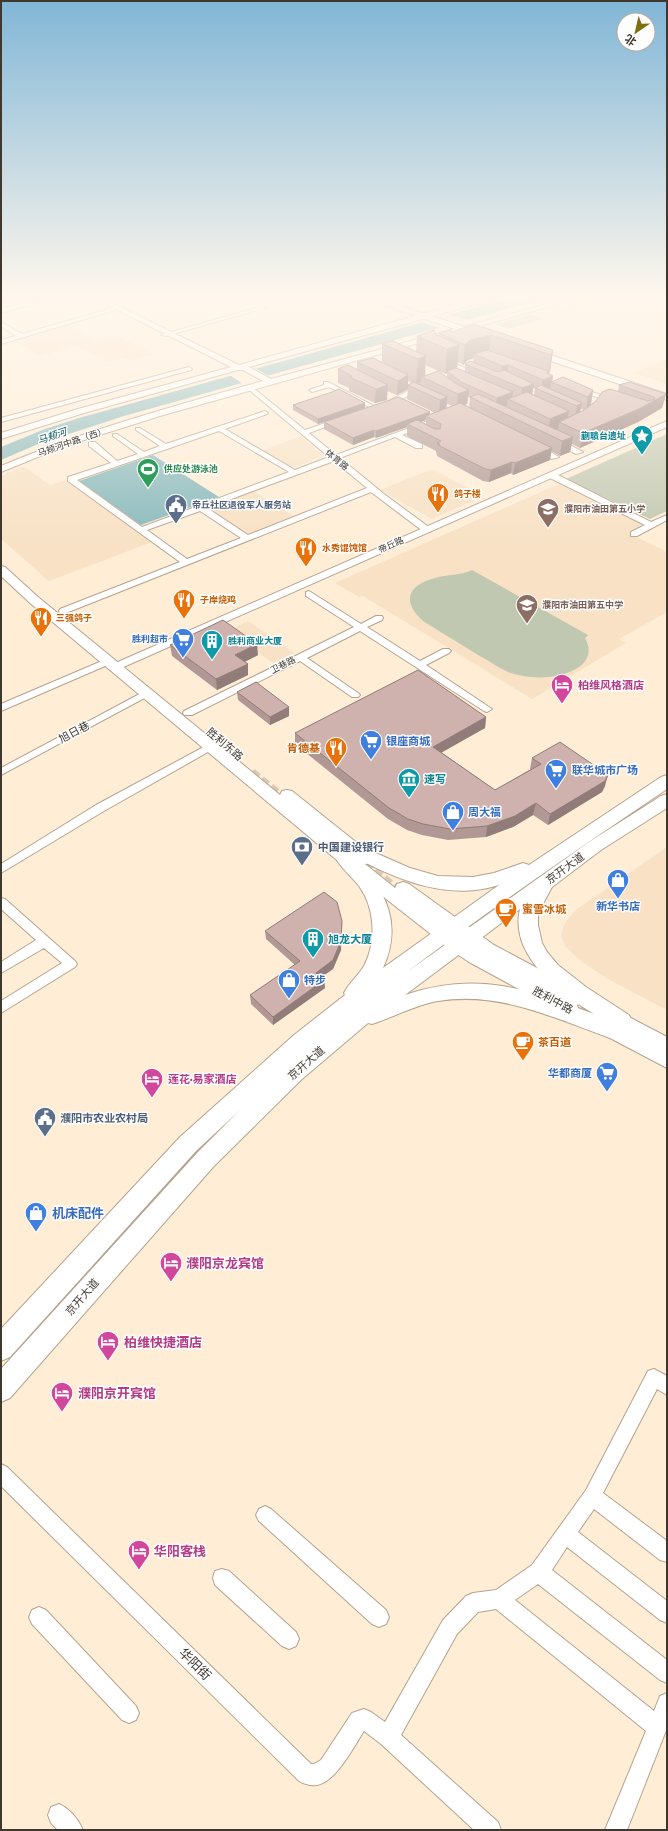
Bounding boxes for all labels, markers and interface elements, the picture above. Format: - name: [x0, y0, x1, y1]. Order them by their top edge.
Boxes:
- north arrow: [616, 12, 656, 52]
- text: 北: [622, 31, 639, 49]
- place icon: 蒯聩台遗址: [629, 423, 655, 456]
- water label: 马颊河: [36, 424, 70, 447]
- street label: 马颊河中路（西）: [36, 425, 108, 459]
- place label: 蒯聩台遗址: [581, 430, 626, 442]
- street label: 体育路: [323, 447, 351, 473]
- sports icon: 供应处游泳池: [135, 456, 161, 489]
- place label: 供应处游泳池: [163, 463, 218, 475]
- restaurant icon: 鸽子楼: [425, 481, 451, 514]
- place label: 鸽子楼: [454, 488, 481, 500]
- public building icon: 帝丘社区退役军人服务站: [163, 492, 189, 525]
- school or university icon: 濮阳市油田第五小学: [535, 496, 561, 529]
- place label: 帝丘社区退役军人服务站: [192, 499, 291, 511]
- place label: 濮阳市油田第五小学: [564, 503, 645, 515]
- street label: 帝丘路: [376, 534, 406, 556]
- restaurant icon: 水秀馄饨馆: [293, 535, 319, 568]
- place label: 水秀馄饨馆: [322, 542, 367, 554]
- restaurant icon: 子岸烧鸡: [171, 587, 197, 620]
- school or university icon: 濮阳市油田第五中学: [514, 592, 540, 625]
- place label: 子岸烧鸡: [200, 594, 236, 606]
- place label: 濮阳市油田第五中学: [542, 599, 623, 611]
- restaurant icon: 三强鸽子: [28, 605, 54, 638]
- place label: 三强鸽子: [56, 612, 92, 624]
- supermarket icon: 胜利超市: [170, 626, 196, 659]
- building icon: 胜利商业大厦: [199, 628, 225, 661]
- place label: 胜利超市: [132, 633, 168, 645]
- place label: 胜利商业大厦: [228, 635, 282, 647]
- street label: 卫巷路: [268, 654, 298, 676]
- hotel icon: 柏维风格酒店: [549, 672, 575, 705]
- place label: 柏维风格酒店: [578, 678, 644, 692]
- street label: 旭日巷: [56, 718, 92, 746]
- street label: 胜利东路: [204, 724, 246, 764]
- supermarket icon: 银座商城: [358, 728, 384, 761]
- place label: 银座商城: [386, 734, 431, 748]
- restaurant icon: 肯德基: [323, 735, 349, 768]
- place label: 肯德基: [287, 741, 320, 755]
- supermarket icon: 联华城市广场: [543, 757, 569, 790]
- place label: 联华城市广场: [572, 763, 638, 777]
- museum icon: 速写: [396, 766, 422, 799]
- place label: 速写: [424, 772, 446, 786]
- shop icon: 周大福: [440, 799, 466, 832]
- place label: 周大福: [468, 805, 501, 819]
- bank icon: 中国建设银行: [289, 834, 315, 867]
- place label: 中国建设银行: [318, 840, 384, 854]
- street label: 京开大道: [543, 849, 587, 887]
- shop icon: 新华书店: [605, 867, 631, 900]
- cafe icon: 蜜雪冰城: [493, 896, 519, 929]
- place label: 新华书店: [596, 899, 640, 913]
- place label: 蜜雪冰城: [522, 902, 567, 916]
- building icon: 旭龙大厦: [300, 926, 326, 959]
- place label: 旭龙大厦: [328, 932, 372, 946]
- shop icon: 特步: [276, 967, 302, 1000]
- place label: 特步: [304, 973, 326, 987]
- street label: 胜利中路: [530, 983, 576, 1017]
- cafe icon: 茶百道: [510, 1029, 536, 1062]
- place label: 茶百道: [538, 1035, 571, 1049]
- street label: 京开大道: [285, 1043, 327, 1083]
- supermarket icon: 华都商厦: [594, 1060, 620, 1093]
- hotel icon: 莲花·易家酒店: [139, 1066, 165, 1099]
- place label: 华都商厦: [548, 1066, 592, 1080]
- place label: 莲花·易家酒店: [168, 1072, 236, 1086]
- public building icon: 濮阳市农业农村局: [32, 1105, 58, 1138]
- place label: 濮阳市农业农村局: [60, 1111, 148, 1125]
- shop icon: 机床配件: [23, 1200, 49, 1233]
- place label: 机床配件: [52, 1205, 104, 1222]
- hotel icon: 濮阳京龙宾馆: [158, 1250, 184, 1283]
- place label: 濮阳京龙宾馆: [186, 1255, 264, 1272]
- street label: 京开大道: [62, 1276, 102, 1318]
- hotel icon: 柏维快捷酒店: [95, 1329, 121, 1362]
- place label: 柏维快捷酒店: [124, 1334, 202, 1351]
- hotel icon: 濮阳京开宾馆: [49, 1380, 75, 1413]
- place label: 濮阳京开宾馆: [78, 1385, 156, 1402]
- hotel icon: 华阳客栈: [126, 1538, 152, 1571]
- place label: 华阳客栈: [154, 1543, 206, 1560]
- street label: 华阳街: [175, 1644, 215, 1684]

